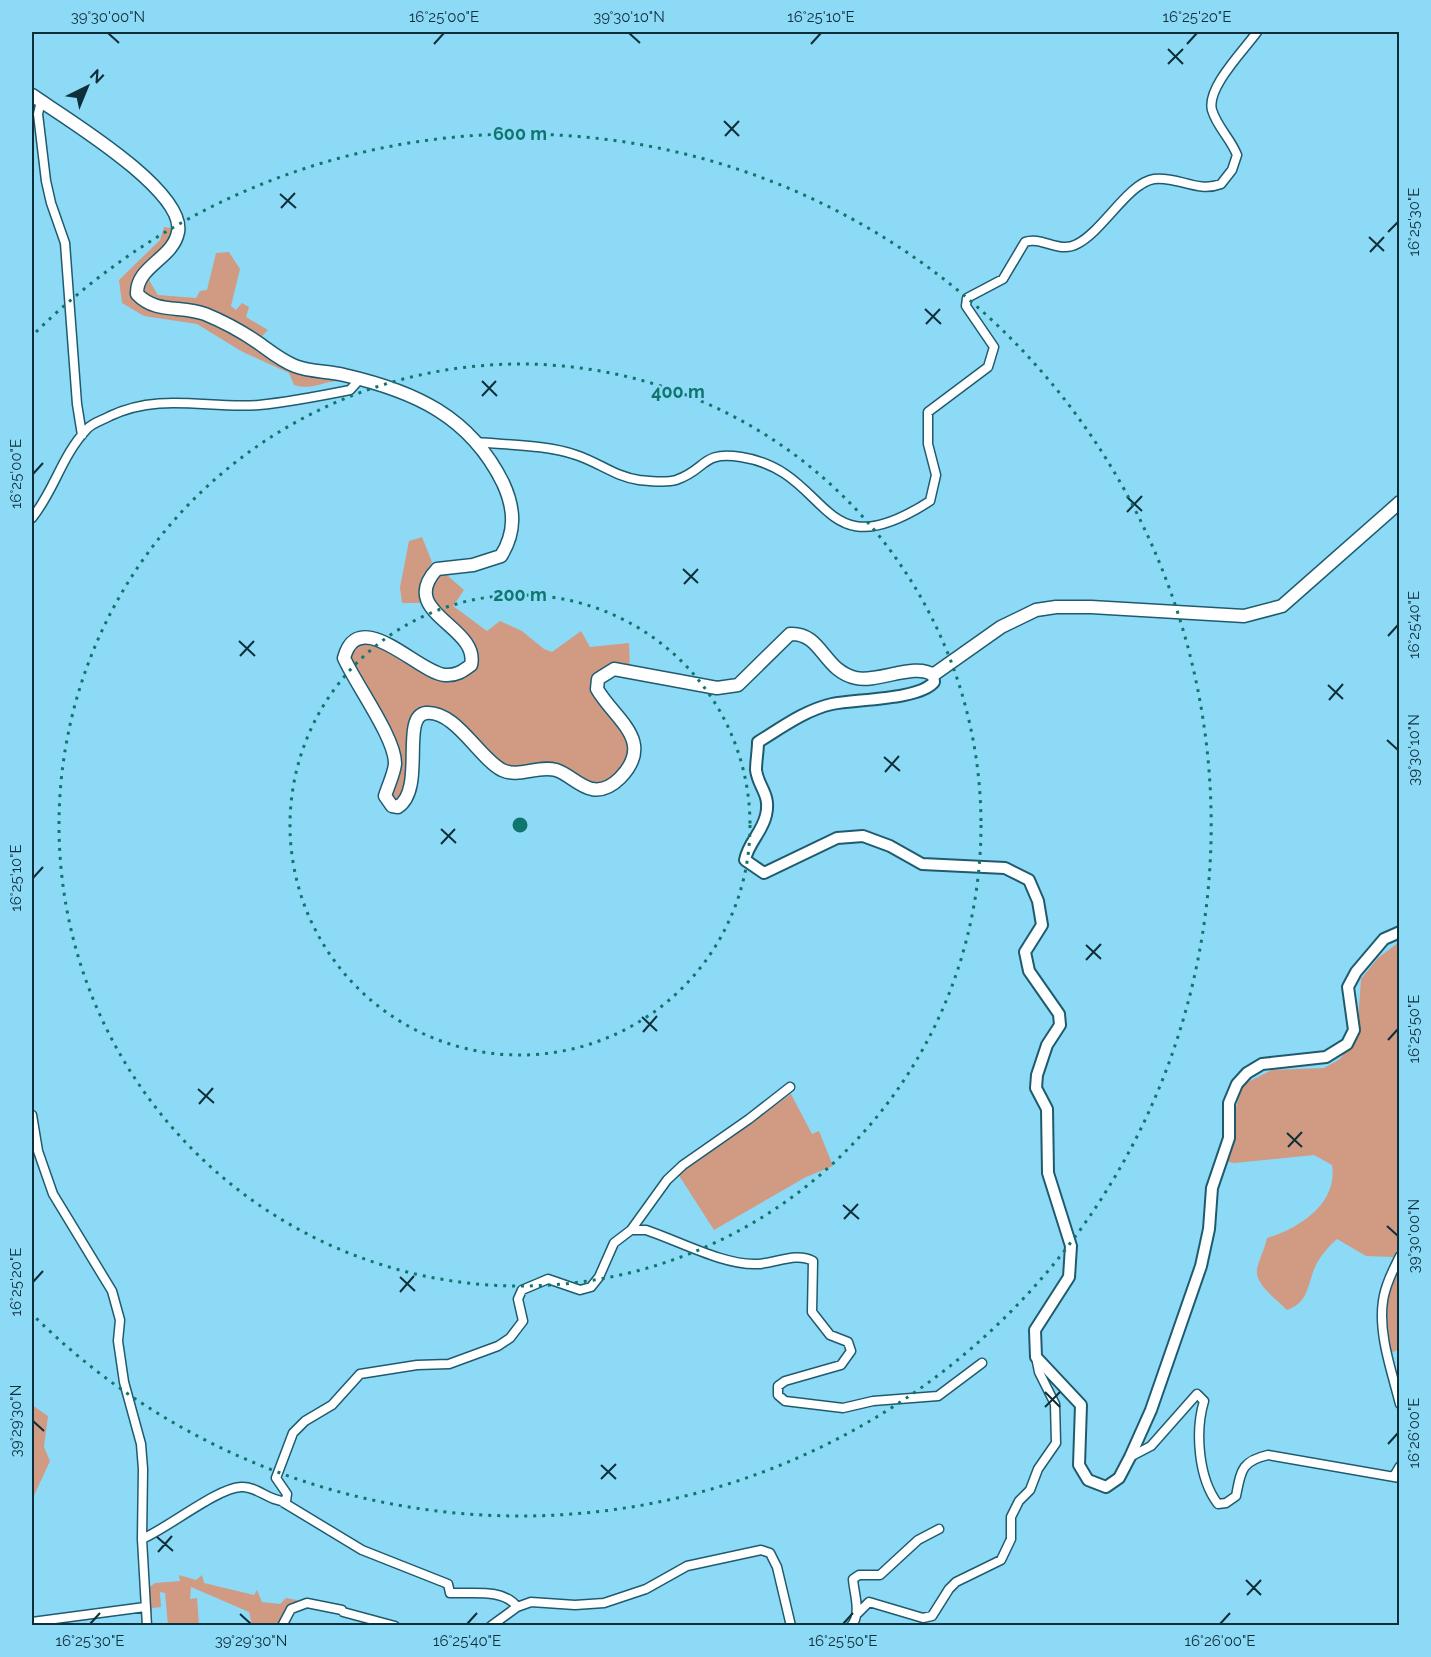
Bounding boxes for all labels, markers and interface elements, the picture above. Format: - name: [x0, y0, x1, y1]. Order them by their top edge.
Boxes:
- text: 39°30'00"N: [71, 8, 145, 26]
- text: 16°25'00"E: [409, 8, 479, 26]
- text: 39°30'10"N: [593, 8, 665, 26]
- text: 16°25'10"E: [787, 8, 855, 26]
- text: 16°25'20"E: [1163, 8, 1231, 26]
- north arrow: [57, 57, 117, 117]
- text: N: [86, 65, 108, 88]
- text: 600 m: [493, 123, 547, 144]
- text: 16°25'30"E: [1405, 188, 1423, 256]
- text: 400 m: [651, 381, 705, 402]
- text: 16°25'00"E: [7, 439, 25, 509]
- text: 200 m: [493, 584, 547, 605]
- text: 16°25'40"E: [1405, 591, 1423, 659]
- text: 39°30'10"N: [1405, 714, 1423, 786]
- centre of rings: [510, 815, 530, 835]
- text: 16°25'10"E: [7, 844, 25, 912]
- text: 16°25'50"E: [1405, 995, 1423, 1063]
- text: 39°30'00"N: [1405, 1199, 1423, 1273]
- text: 16°25'20"E: [7, 1248, 25, 1316]
- text: 39°29'30"N: [7, 1385, 25, 1457]
- text: 16°26'00"E: [1405, 1398, 1423, 1468]
- text: 16°25'30"E: [56, 1632, 124, 1650]
- text: 39°29'30"N: [215, 1632, 287, 1650]
- text: 16°25'40"E: [433, 1632, 501, 1650]
- text: 16°25'50"E: [809, 1632, 877, 1650]
- text: 16°26'00"E: [1185, 1632, 1255, 1650]

